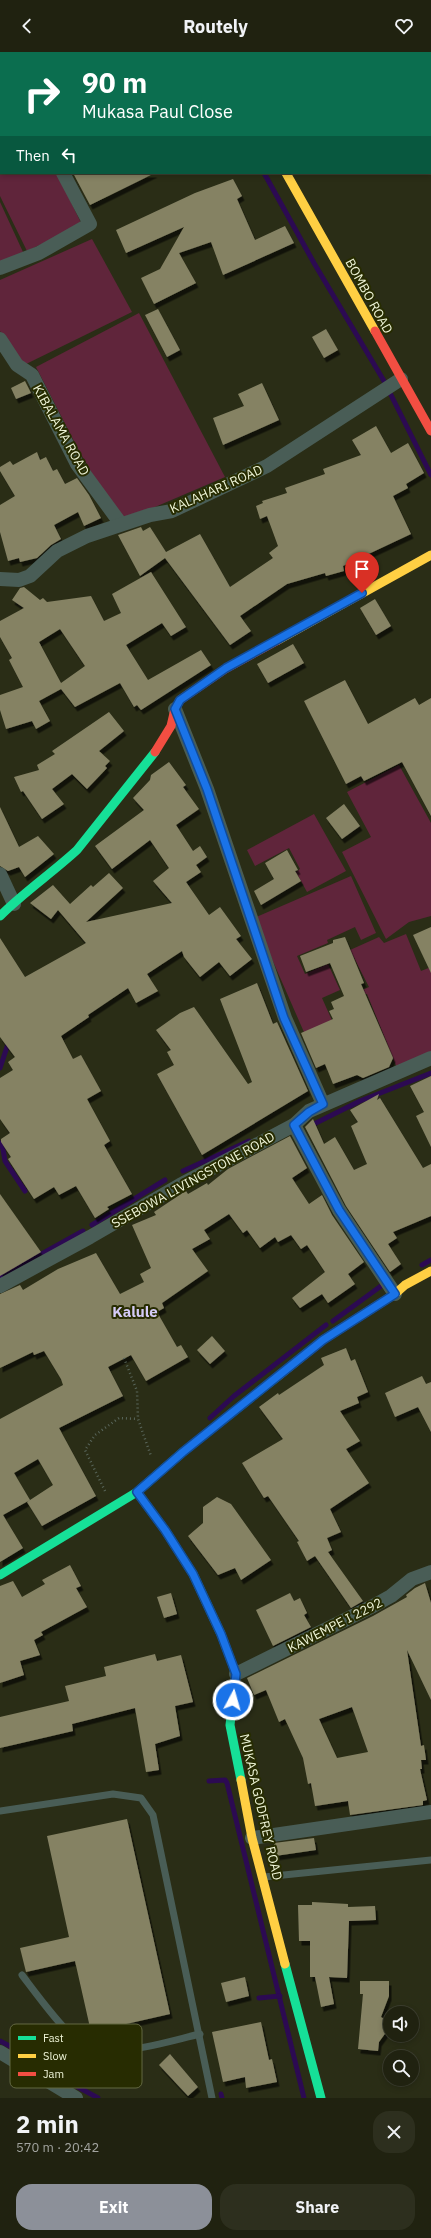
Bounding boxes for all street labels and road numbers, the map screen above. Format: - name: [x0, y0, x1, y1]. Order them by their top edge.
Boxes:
- street label: BOMBO ROAD: [341, 255, 397, 337]
- street label: KIBALAMA ROAD: [29, 382, 93, 478]
- street label: KALAHARI ROAD: [167, 461, 265, 517]
- street label: SSEBOWA LIVINGSTONE ROAD: [108, 1128, 278, 1232]
- street label: KAWEMPE I 2292: [285, 1594, 385, 1656]
- street label: MUKASA GODFREY ROAD: [236, 1732, 286, 1882]

